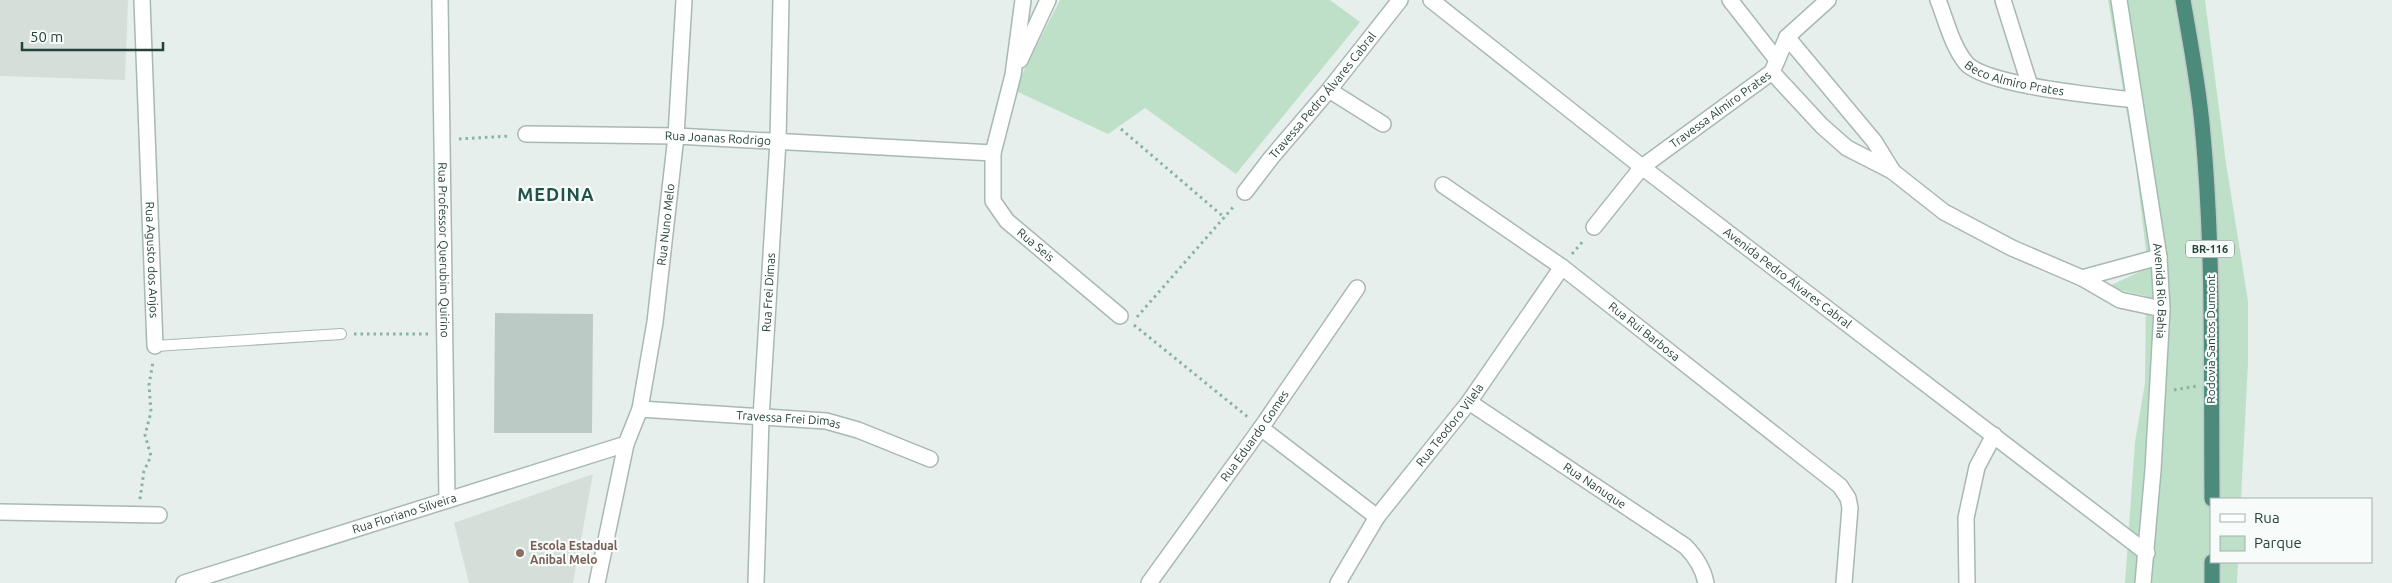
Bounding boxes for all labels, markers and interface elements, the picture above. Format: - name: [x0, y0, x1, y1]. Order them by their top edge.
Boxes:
- scale bar: [22, 20, 164, 52]
- text: 50 m: [30, 28, 63, 45]
- street label: Travessa Pedro Álvares Cabral: [1266, 29, 1378, 161]
- street label: Beco Almiro Prates: [1962, 58, 2065, 97]
- street label: Travessa Almiro Prates: [1667, 68, 1773, 150]
- street label: Rua Joanas Rodrigo: [665, 129, 771, 147]
- street label: Rua Professor Querubim Quirino: [436, 162, 452, 338]
- street label: Rua Nuno Melo: [654, 183, 677, 266]
- district label: MEDINA: [517, 184, 595, 204]
- street label: Rua Agusto dos Anjos: [144, 201, 161, 318]
- street label: Rua Seis: [1015, 225, 1057, 264]
- street label: Avenida Pedro Álvares Cabral: [1721, 225, 1854, 331]
- road number: BR-116: [2186, 240, 2234, 258]
- street label: Avenida Rio Bahia: [2151, 242, 2169, 339]
- street label: Rua Frei Dimas: [759, 252, 777, 332]
- street label: Rodovia Santos Dumont: [2204, 274, 2217, 404]
- street label: Rua Rui Barbosa: [1606, 299, 1683, 363]
- street label: Rua Teodoro Vilela: [1413, 381, 1486, 469]
- street label: Rua Eduardo Gomes: [1218, 388, 1291, 484]
- street label: Travessa Frei Dimas: [736, 408, 842, 431]
- street label: Rua Nanuque: [1561, 460, 1629, 511]
- street label: Rua Floriano Silveira: [350, 491, 458, 536]
- legend: [2210, 498, 2372, 563]
- text: Rua: [2254, 509, 2280, 526]
- text: Parque: [2254, 534, 2302, 551]
- place label: Escola Estadual Anibal Melo: [530, 539, 618, 566]
- marker: Escola Estadual Anibal Melo: [514, 547, 526, 559]

